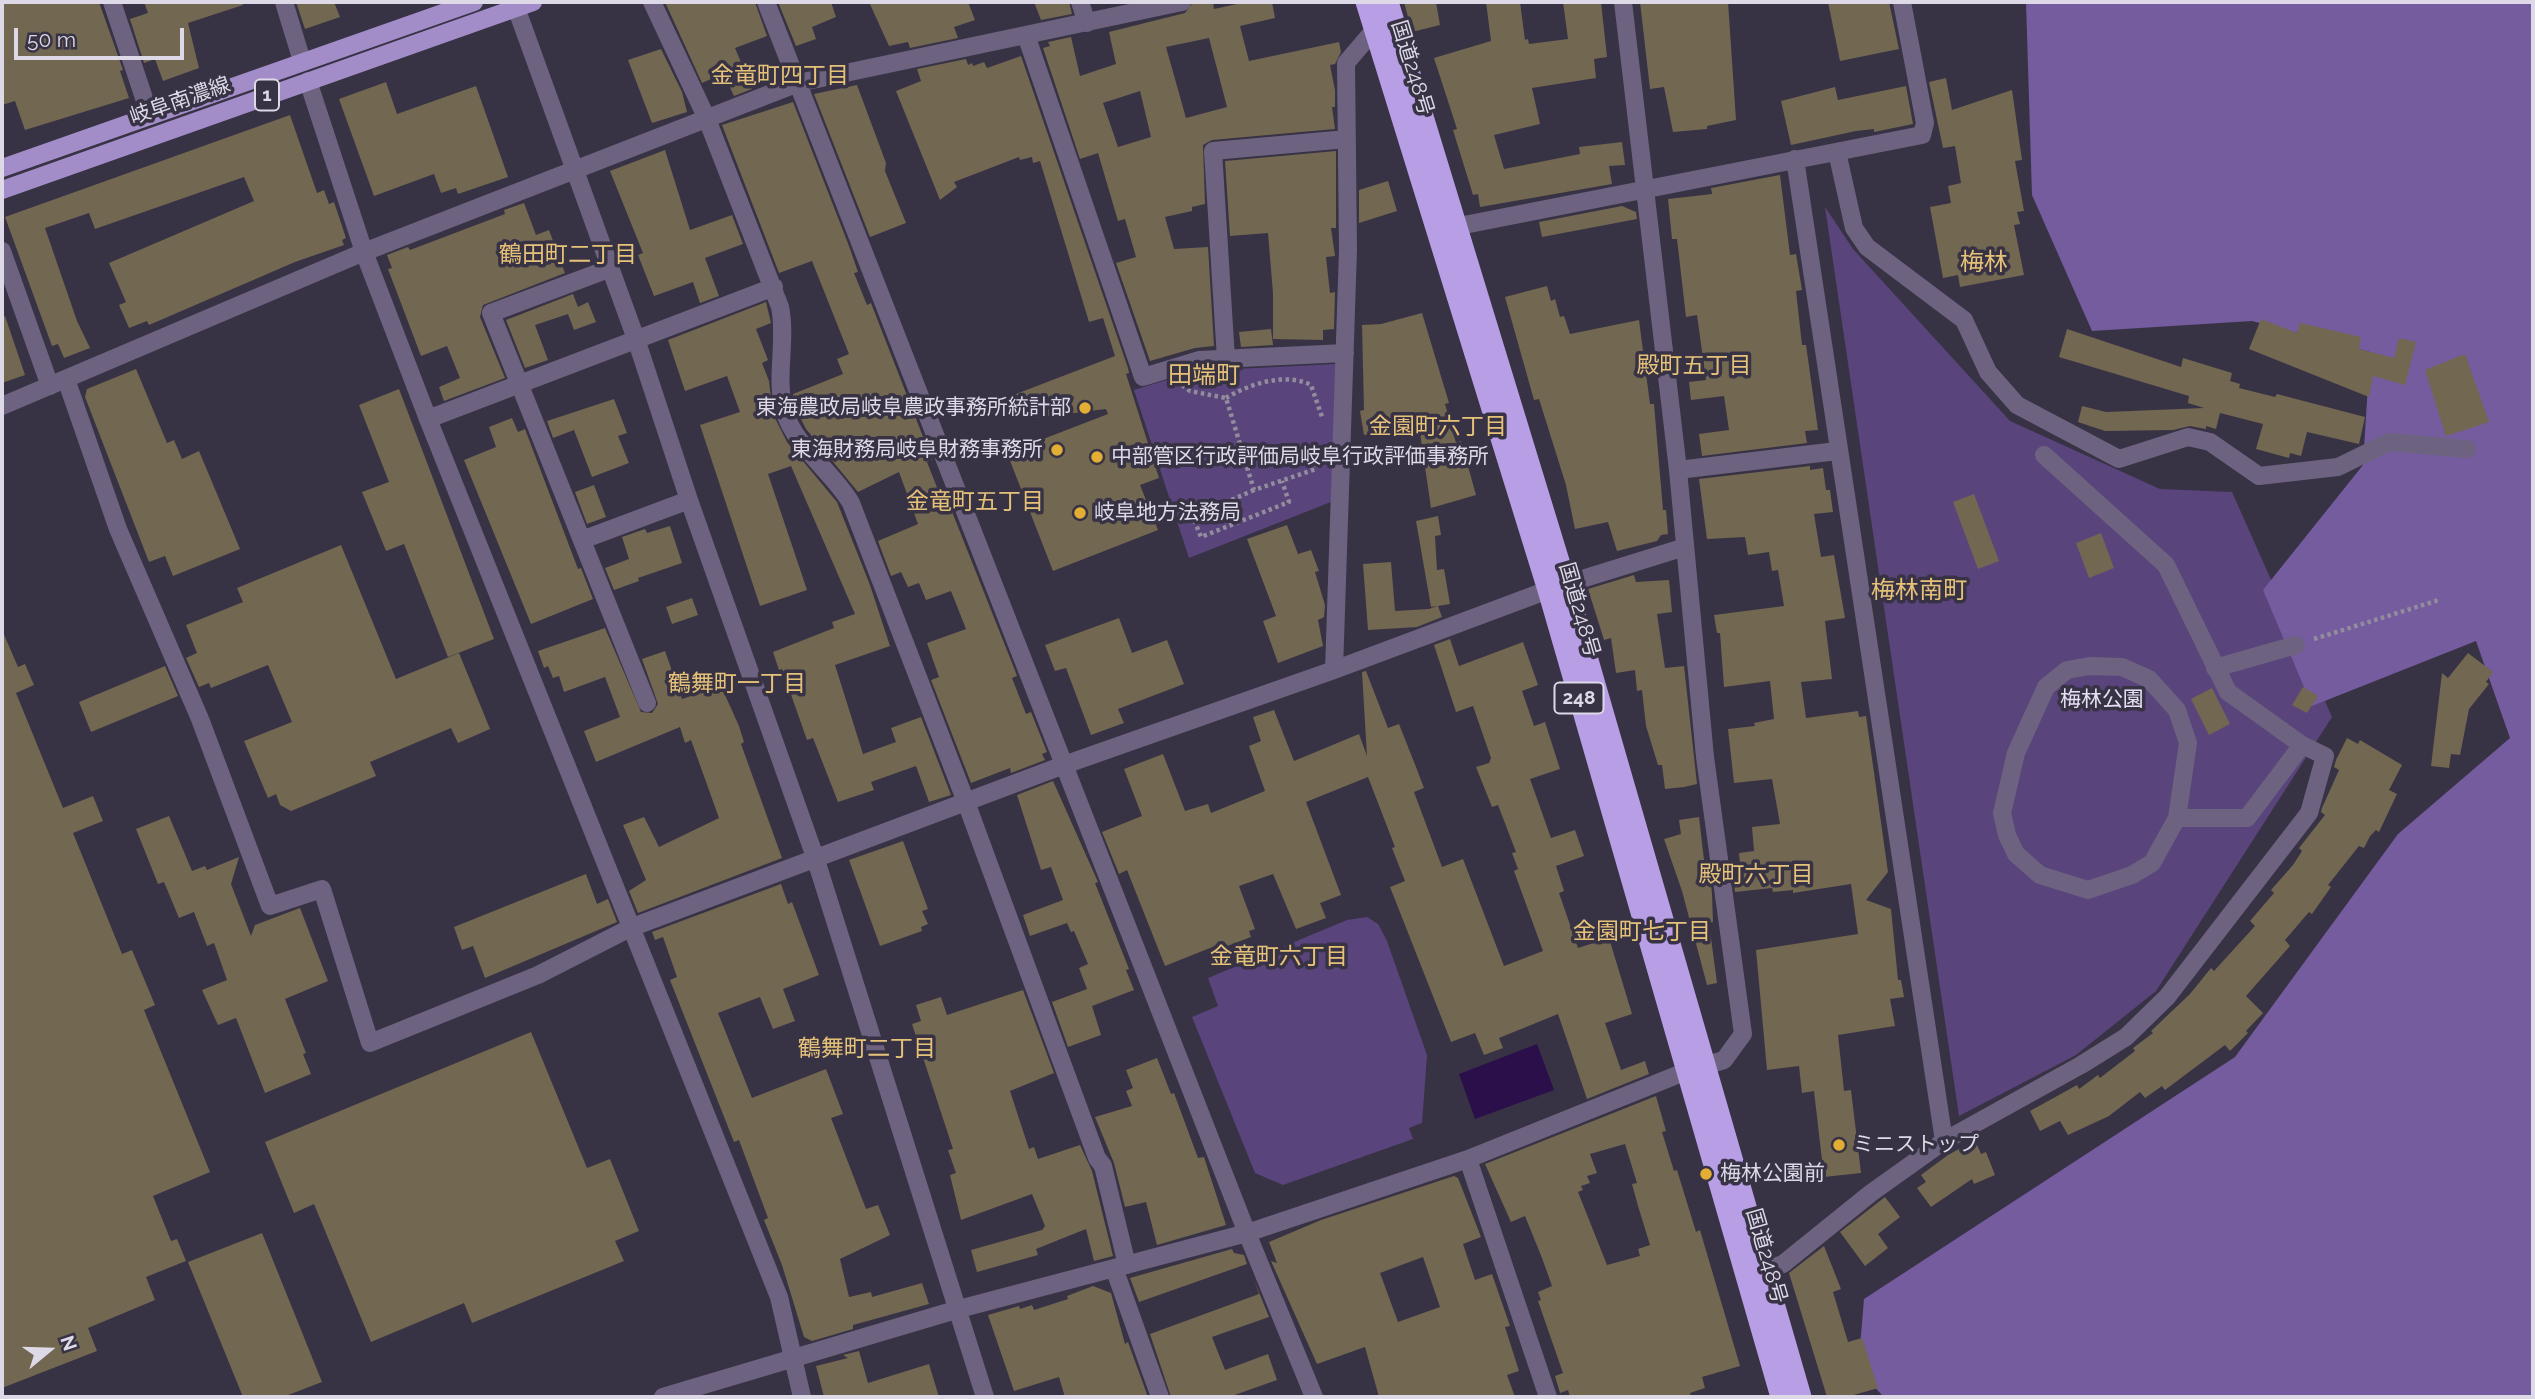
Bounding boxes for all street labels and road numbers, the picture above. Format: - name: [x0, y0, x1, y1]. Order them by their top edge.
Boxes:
- street label: 国道248号: [1386, 18, 1438, 118]
- street label: 岐阜南濃線: [126, 72, 234, 130]
- road number: 1: [255, 80, 279, 110]
- street label: 国道248号: [1553, 559, 1605, 661]
- road number: 248: [1554, 682, 1604, 713]
- street label: 国道248号: [1740, 1205, 1792, 1307]

